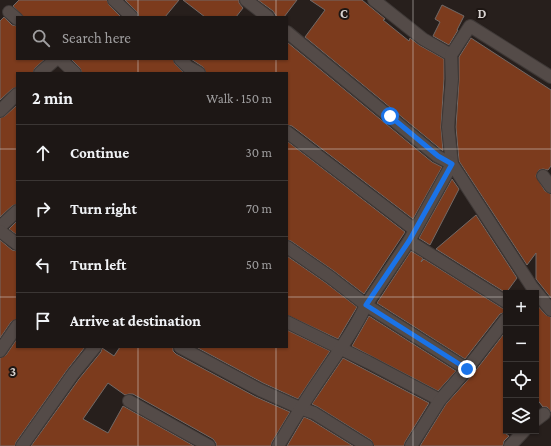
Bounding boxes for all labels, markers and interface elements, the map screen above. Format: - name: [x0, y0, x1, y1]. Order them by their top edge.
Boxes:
- text: C: [340, 6, 348, 21]
- text: D: [478, 6, 487, 21]
- search box: [16, 16, 288, 60]
- icon: search: [30, 27, 52, 49]
- text: Search here: [62, 30, 131, 46]
- text: 2 min: [32, 89, 73, 108]
- text: Walk · 150 m: [206, 91, 272, 106]
- route start: [381, 107, 399, 125]
- icon: ahead: [32, 142, 54, 164]
- text: Continue: [70, 145, 129, 161]
- text: 30 m: [246, 145, 272, 160]
- icon: right: [32, 198, 54, 220]
- text: Turn right: [70, 201, 137, 217]
- text: 70 m: [246, 201, 272, 216]
- icon: left: [32, 254, 54, 276]
- text: Turn left: [70, 257, 126, 273]
- text: 50 m: [246, 257, 272, 272]
- map controls: [503, 290, 539, 434]
- button: +: [503, 290, 539, 326]
- icon: arrive: [32, 310, 54, 332]
- text: Arrive at destination: [70, 313, 201, 329]
- button: −: [503, 326, 539, 362]
- route end: [458, 360, 476, 378]
- button: locate: [503, 362, 539, 398]
- text: 3: [10, 364, 16, 379]
- button: layers: [503, 398, 539, 434]

